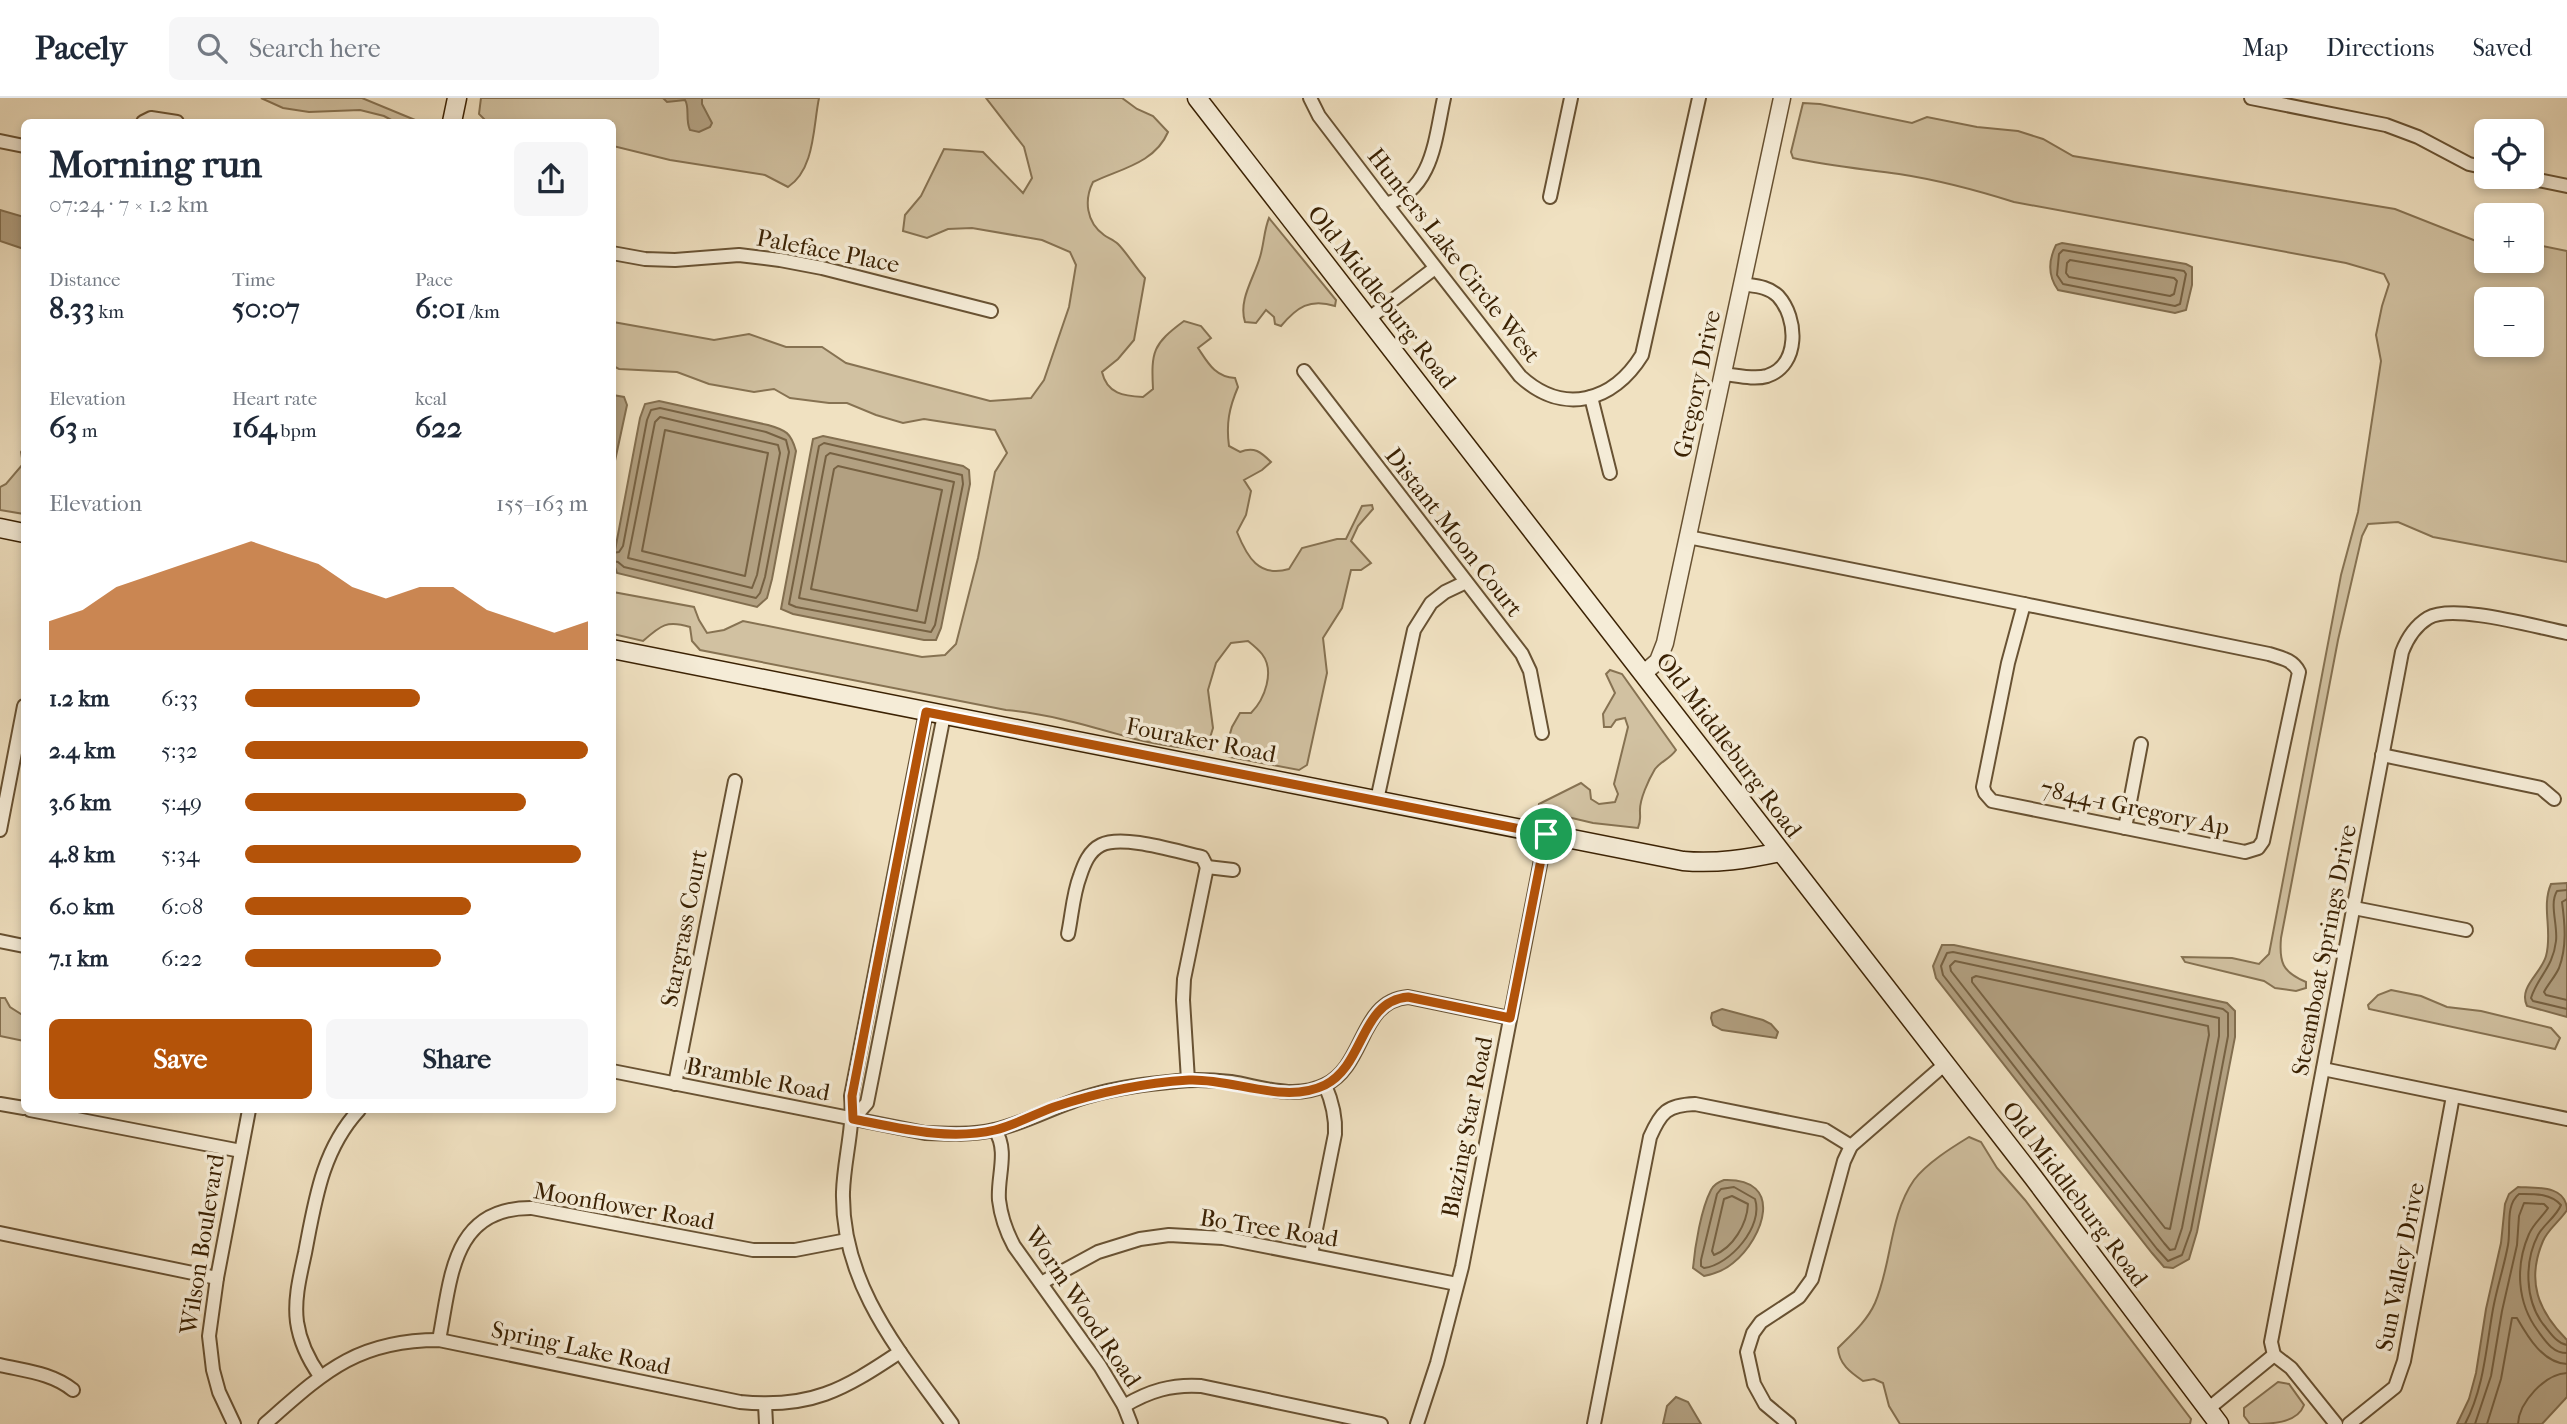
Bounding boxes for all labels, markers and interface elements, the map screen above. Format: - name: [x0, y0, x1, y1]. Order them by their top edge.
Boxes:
- search box: [169, 17, 659, 80]
- text: Pacely: [35, 29, 127, 68]
- icon: search: [193, 29, 231, 67]
- text: Search here: [249, 33, 381, 64]
- text: Map: [2242, 34, 2288, 62]
- text: Directions: [2326, 34, 2434, 62]
- text: Saved: [2472, 34, 2532, 62]
- map controls: [2474, 119, 2544, 357]
- button: locate: [2474, 119, 2544, 189]
- text: Morning run: [49, 142, 262, 187]
- button: share: [514, 142, 588, 216]
- street label: Hunters Lake Circle West: [1362, 142, 1547, 368]
- text: 07:24 · 7 × 1.2 km: [49, 191, 209, 218]
- street label: Old Middleburg Road: [1302, 200, 1463, 395]
- button: +: [2474, 203, 2544, 273]
- street label: Paleface Place: [754, 223, 902, 279]
- text: Distance: [49, 269, 120, 291]
- text: Time: [232, 269, 275, 291]
- text: Pace: [415, 269, 453, 291]
- button: −: [2474, 287, 2544, 357]
- text: 8.33: [49, 291, 94, 326]
- text: 50:07: [232, 291, 300, 326]
- text: 6:01: [415, 291, 466, 326]
- text: km: [94, 301, 124, 323]
- text: /km: [466, 301, 500, 323]
- street label: Gregory Drive: [1668, 307, 1726, 460]
- text: Elevation: [49, 388, 126, 410]
- text: Heart rate: [232, 388, 317, 410]
- text: kcal: [415, 388, 447, 410]
- text: 63: [49, 410, 78, 445]
- text: 164: [232, 410, 276, 445]
- text: 622: [415, 410, 462, 445]
- text: m: [78, 420, 97, 442]
- text: bpm: [276, 420, 316, 442]
- street label: Distant Moon Court: [1379, 442, 1529, 622]
- text: Elevation: [49, 490, 142, 517]
- text: 155–163 m: [496, 490, 588, 517]
- street label: Old Middleburg Road: [1650, 647, 1808, 844]
- text: 1.2 km: [49, 685, 109, 712]
- text: 6:33: [161, 685, 198, 712]
- street label: Fouraker Road: [1124, 712, 1279, 768]
- text: 2.4 km: [49, 737, 115, 764]
- text: 5:32: [161, 737, 198, 764]
- street label: 7844-1 Gregory Ap: [2038, 774, 2232, 842]
- text: 3.6 km: [49, 789, 111, 816]
- text: 5:49: [161, 789, 202, 816]
- pin: [1516, 804, 1576, 864]
- icon: arrive: [1527, 815, 1565, 853]
- street label: Steamboat Springs Drive: [2286, 822, 2362, 1078]
- text: 4.8 km: [49, 841, 115, 868]
- text: 5:34: [161, 841, 200, 868]
- street label: Stargrass Court: [655, 846, 713, 1009]
- text: 6.0 km: [49, 893, 114, 920]
- text: 6:08: [161, 893, 203, 920]
- text: 7.1 km: [49, 945, 108, 972]
- text: 6:22: [161, 945, 203, 972]
- button: Save: [49, 1019, 312, 1099]
- button: Share: [326, 1019, 588, 1099]
- street label: Blazing Star Road: [1436, 1033, 1498, 1220]
- street label: Bramble Road: [684, 1051, 833, 1107]
- street label: Old Middleburg Road: [1996, 1096, 2154, 1293]
- street label: Wilson Boulevard: [174, 1151, 230, 1337]
- street label: Moonflower Road: [531, 1176, 718, 1236]
- street label: Sun Valley Drive: [2370, 1180, 2430, 1354]
- street label: Bo Tree Road: [1198, 1203, 1341, 1253]
- street label: Worm Wood Road: [1018, 1221, 1147, 1393]
- street label: Spring Lake Road: [489, 1315, 674, 1381]

